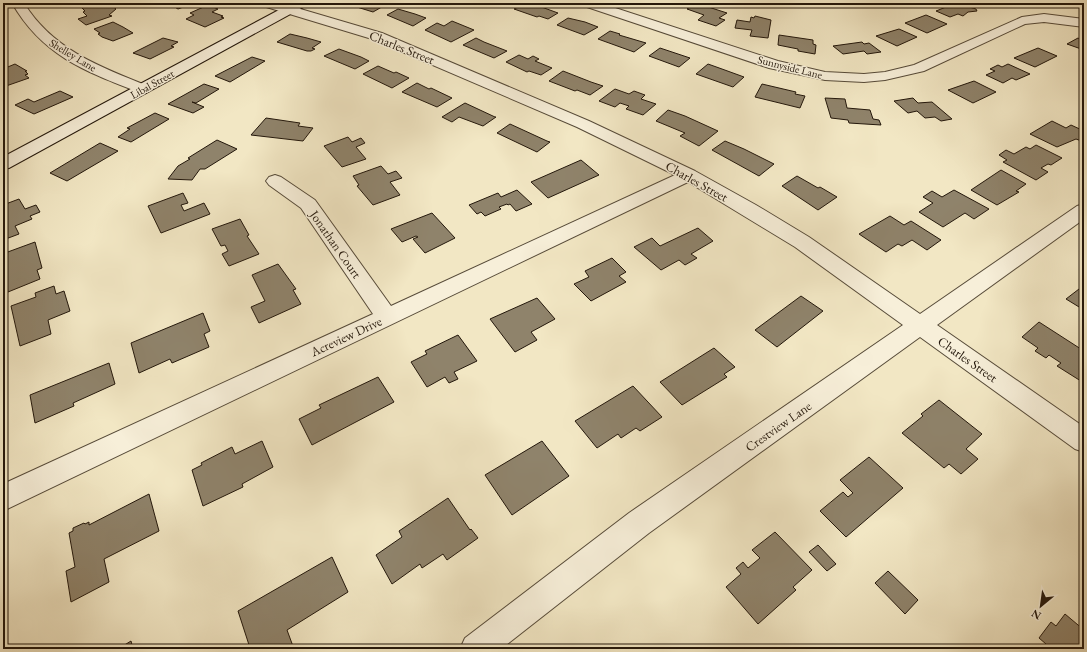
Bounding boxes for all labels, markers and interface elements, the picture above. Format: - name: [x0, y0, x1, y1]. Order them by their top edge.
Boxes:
- street label: Charles Street: [367, 27, 437, 68]
- street label: Shelley Lane: [47, 35, 100, 75]
- street label: Sunnyside Lane: [756, 52, 824, 82]
- street label: Libal Street: [128, 66, 177, 102]
- street label: Charles Street: [662, 157, 731, 206]
- street label: Jonathan Court: [305, 206, 365, 282]
- street label: Acreview Drive: [307, 313, 385, 361]
- street label: Charles Street: [935, 333, 1001, 386]
- street label: Crestview Lane: [742, 397, 815, 455]
- north arrow: [1021, 586, 1061, 626]
- text: N: [1029, 606, 1043, 623]

